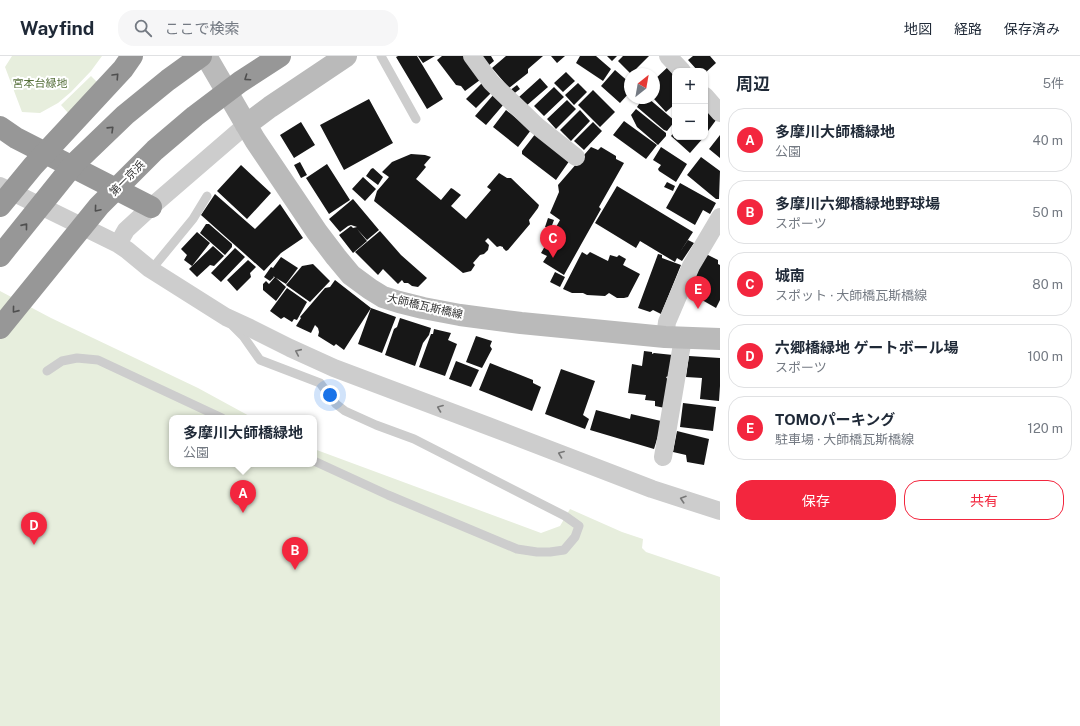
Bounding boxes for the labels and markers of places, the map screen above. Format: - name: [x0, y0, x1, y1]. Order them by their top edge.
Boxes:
- pin: C: [540, 225, 566, 258]
- pin: E: [685, 276, 711, 309]
- pin: A: [230, 480, 256, 513]
- pin: D: [21, 512, 47, 545]
- pin: B: [282, 537, 308, 570]

